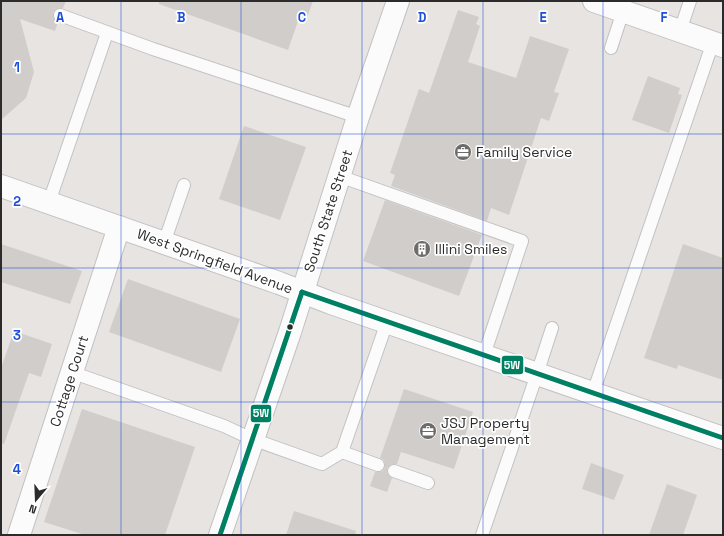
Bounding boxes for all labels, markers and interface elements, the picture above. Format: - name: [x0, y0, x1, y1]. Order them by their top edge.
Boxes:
- text: A: [56, 9, 65, 26]
- text: B: [177, 9, 186, 26]
- text: C: [298, 9, 306, 26]
- text: D: [418, 9, 427, 26]
- text: E: [539, 9, 547, 26]
- text: F: [661, 9, 668, 26]
- text: 1: [14, 59, 20, 76]
- office icon: Family Service: [453, 142, 473, 162]
- place label: Family Service: [476, 143, 572, 161]
- street label: South State Street: [300, 147, 356, 275]
- text: 2: [13, 193, 21, 210]
- street label: West Springfield Avenue: [135, 224, 295, 298]
- building icon: Illini Smiles: [412, 239, 432, 259]
- place label: Illini Smiles: [435, 240, 507, 258]
- unlabelled marker: [285, 322, 295, 332]
- text: 3: [13, 327, 21, 344]
- street label: Cottage Court: [46, 333, 92, 429]
- line badge: 5W: [501, 355, 524, 375]
- text: 5W: [504, 358, 520, 372]
- line badge: 5W: [250, 404, 272, 423]
- text: 5W: [253, 406, 269, 420]
- place label: JSJ Property Management: [441, 414, 530, 448]
- office icon: JSJ Property Management: [418, 421, 438, 441]
- text: 4: [13, 461, 21, 478]
- north arrow: [16, 480, 56, 520]
- text: N: [27, 502, 39, 517]

